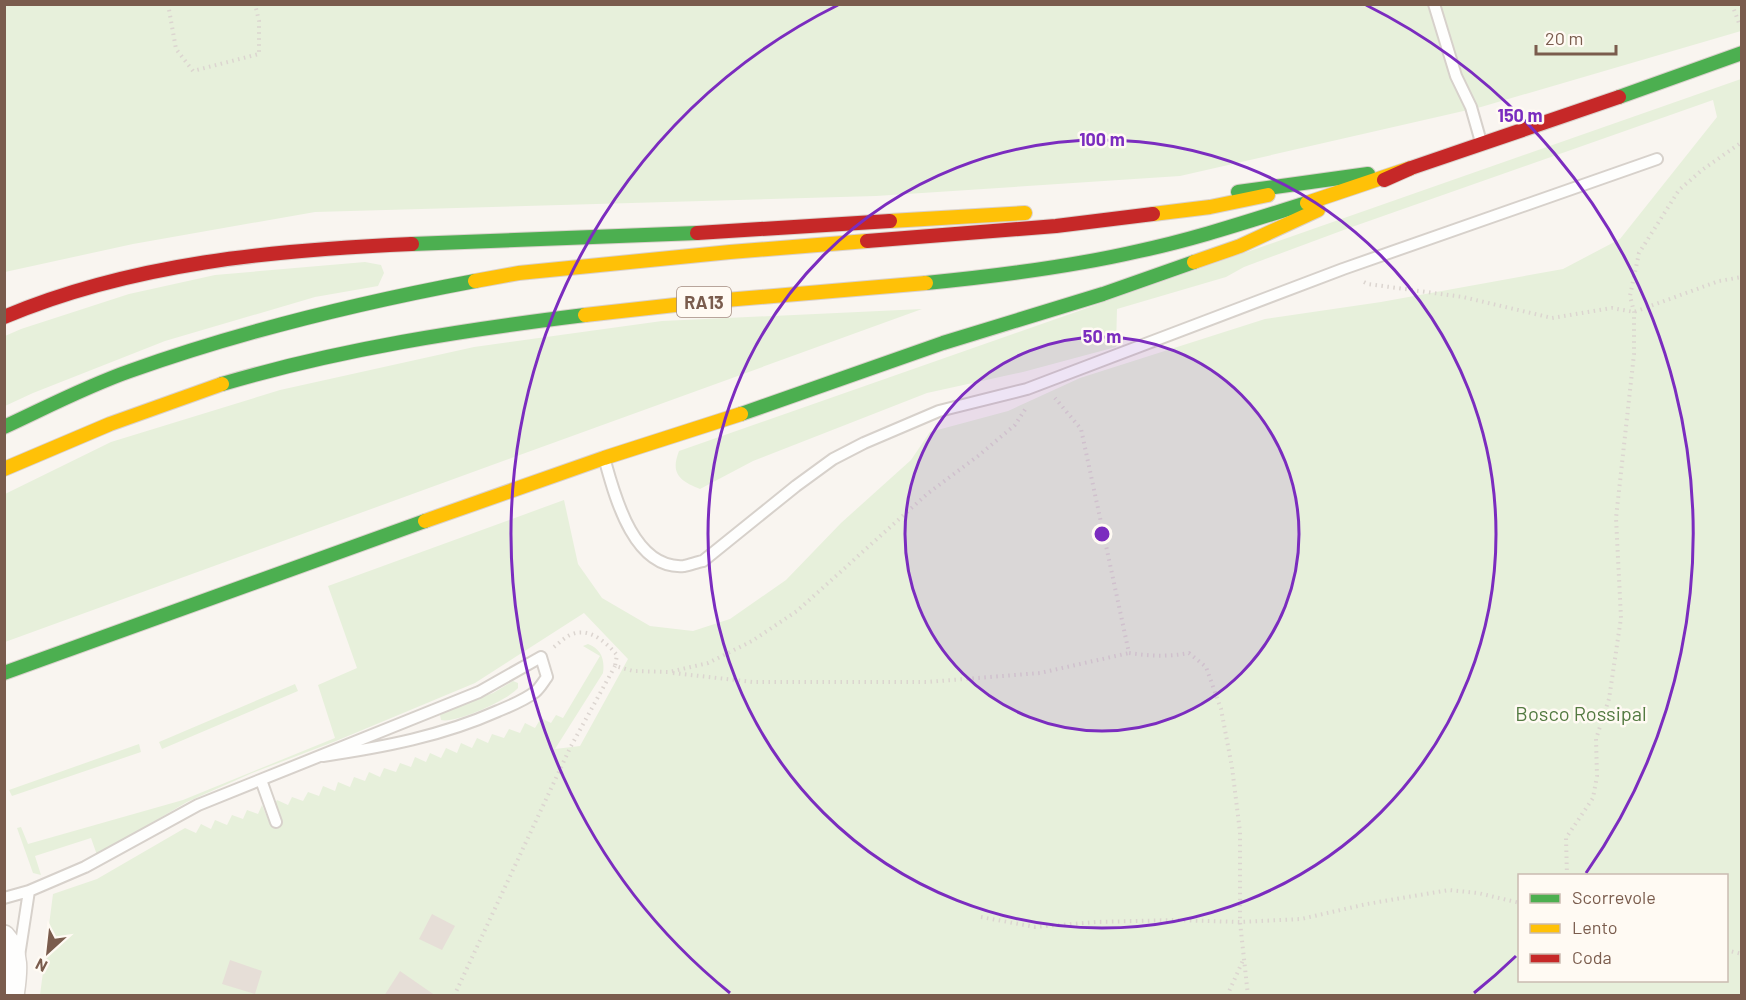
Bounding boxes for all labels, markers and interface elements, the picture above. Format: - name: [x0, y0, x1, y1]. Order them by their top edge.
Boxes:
- scale bar: [1536, 18, 1616, 56]
- text: 20 m: [1545, 27, 1583, 49]
- text: 150 m: [1498, 104, 1542, 126]
- text: 100 m: [1079, 128, 1125, 150]
- road number: RA13: [677, 287, 731, 317]
- text: 50 m: [1083, 325, 1121, 347]
- centre of rings: [1092, 524, 1112, 544]
- park label: Bosco Rossipal: [1515, 701, 1647, 725]
- legend: [1518, 874, 1728, 982]
- text: Scorrevole: [1572, 886, 1656, 908]
- text: Lento: [1572, 916, 1618, 938]
- north arrow: [18, 922, 78, 982]
- text: Coda: [1572, 946, 1612, 968]
- text: N: [32, 955, 50, 977]

